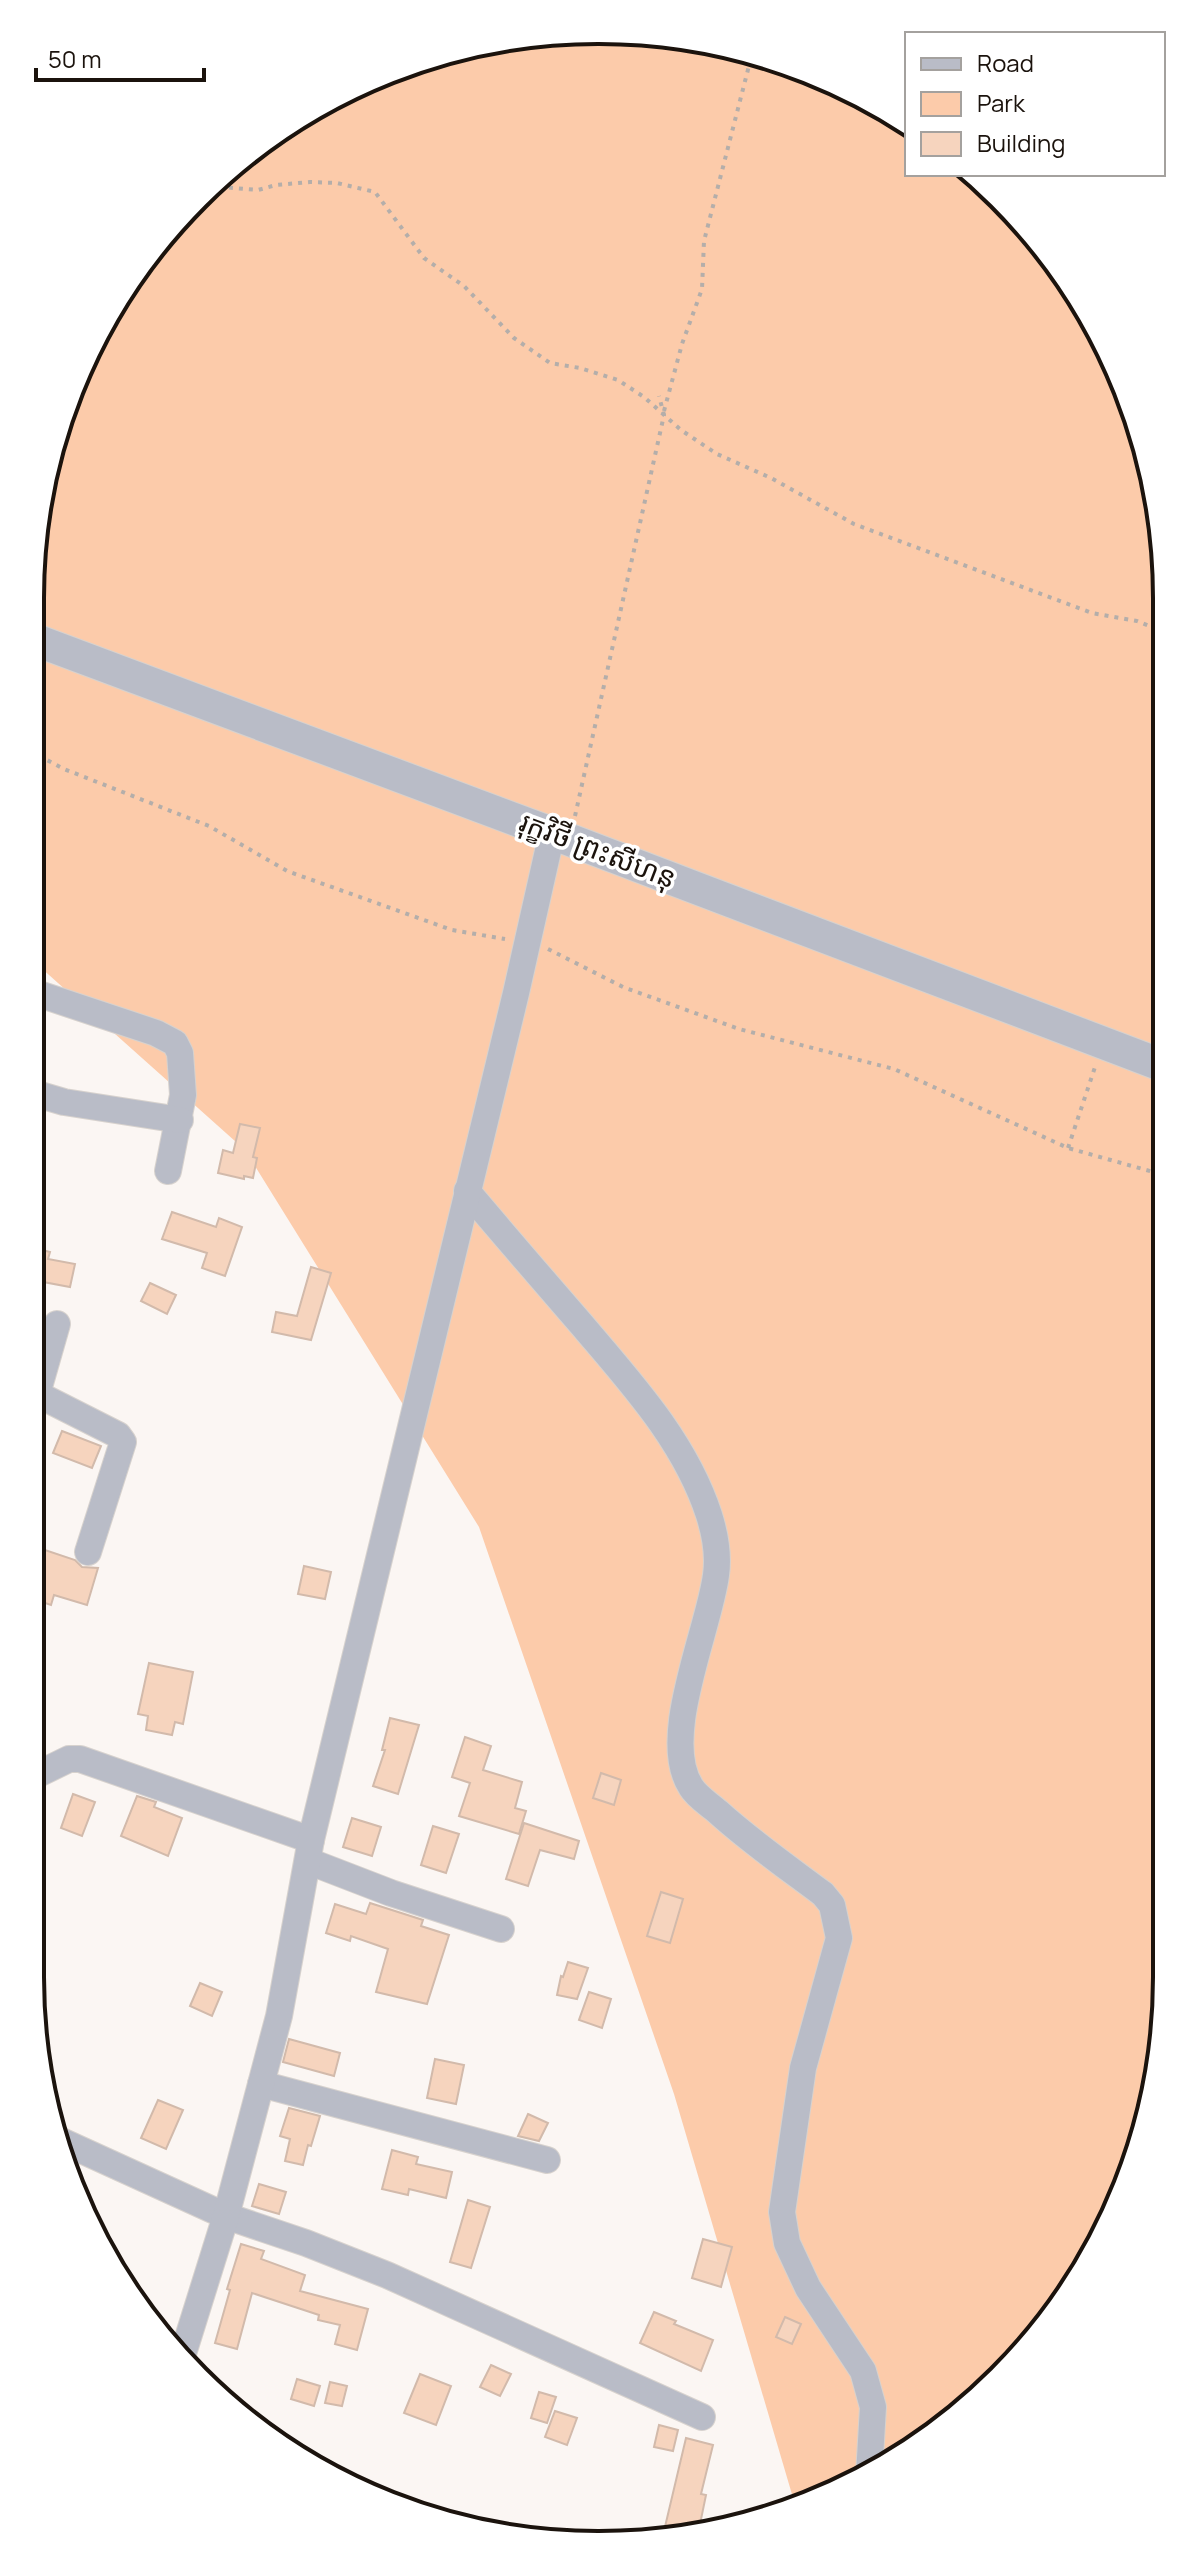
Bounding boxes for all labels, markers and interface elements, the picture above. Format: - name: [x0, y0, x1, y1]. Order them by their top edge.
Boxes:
- scale bar: [36, 32, 204, 82]
- legend: [905, 32, 1165, 176]
- text: 50 m: [48, 42, 102, 75]
- text: Road: [977, 46, 1034, 79]
- text: Park: [977, 86, 1026, 119]
- text: Building: [977, 126, 1065, 159]
- street label: រុក្ខវិថី ព្រះសីហនុ: [514, 802, 682, 897]

